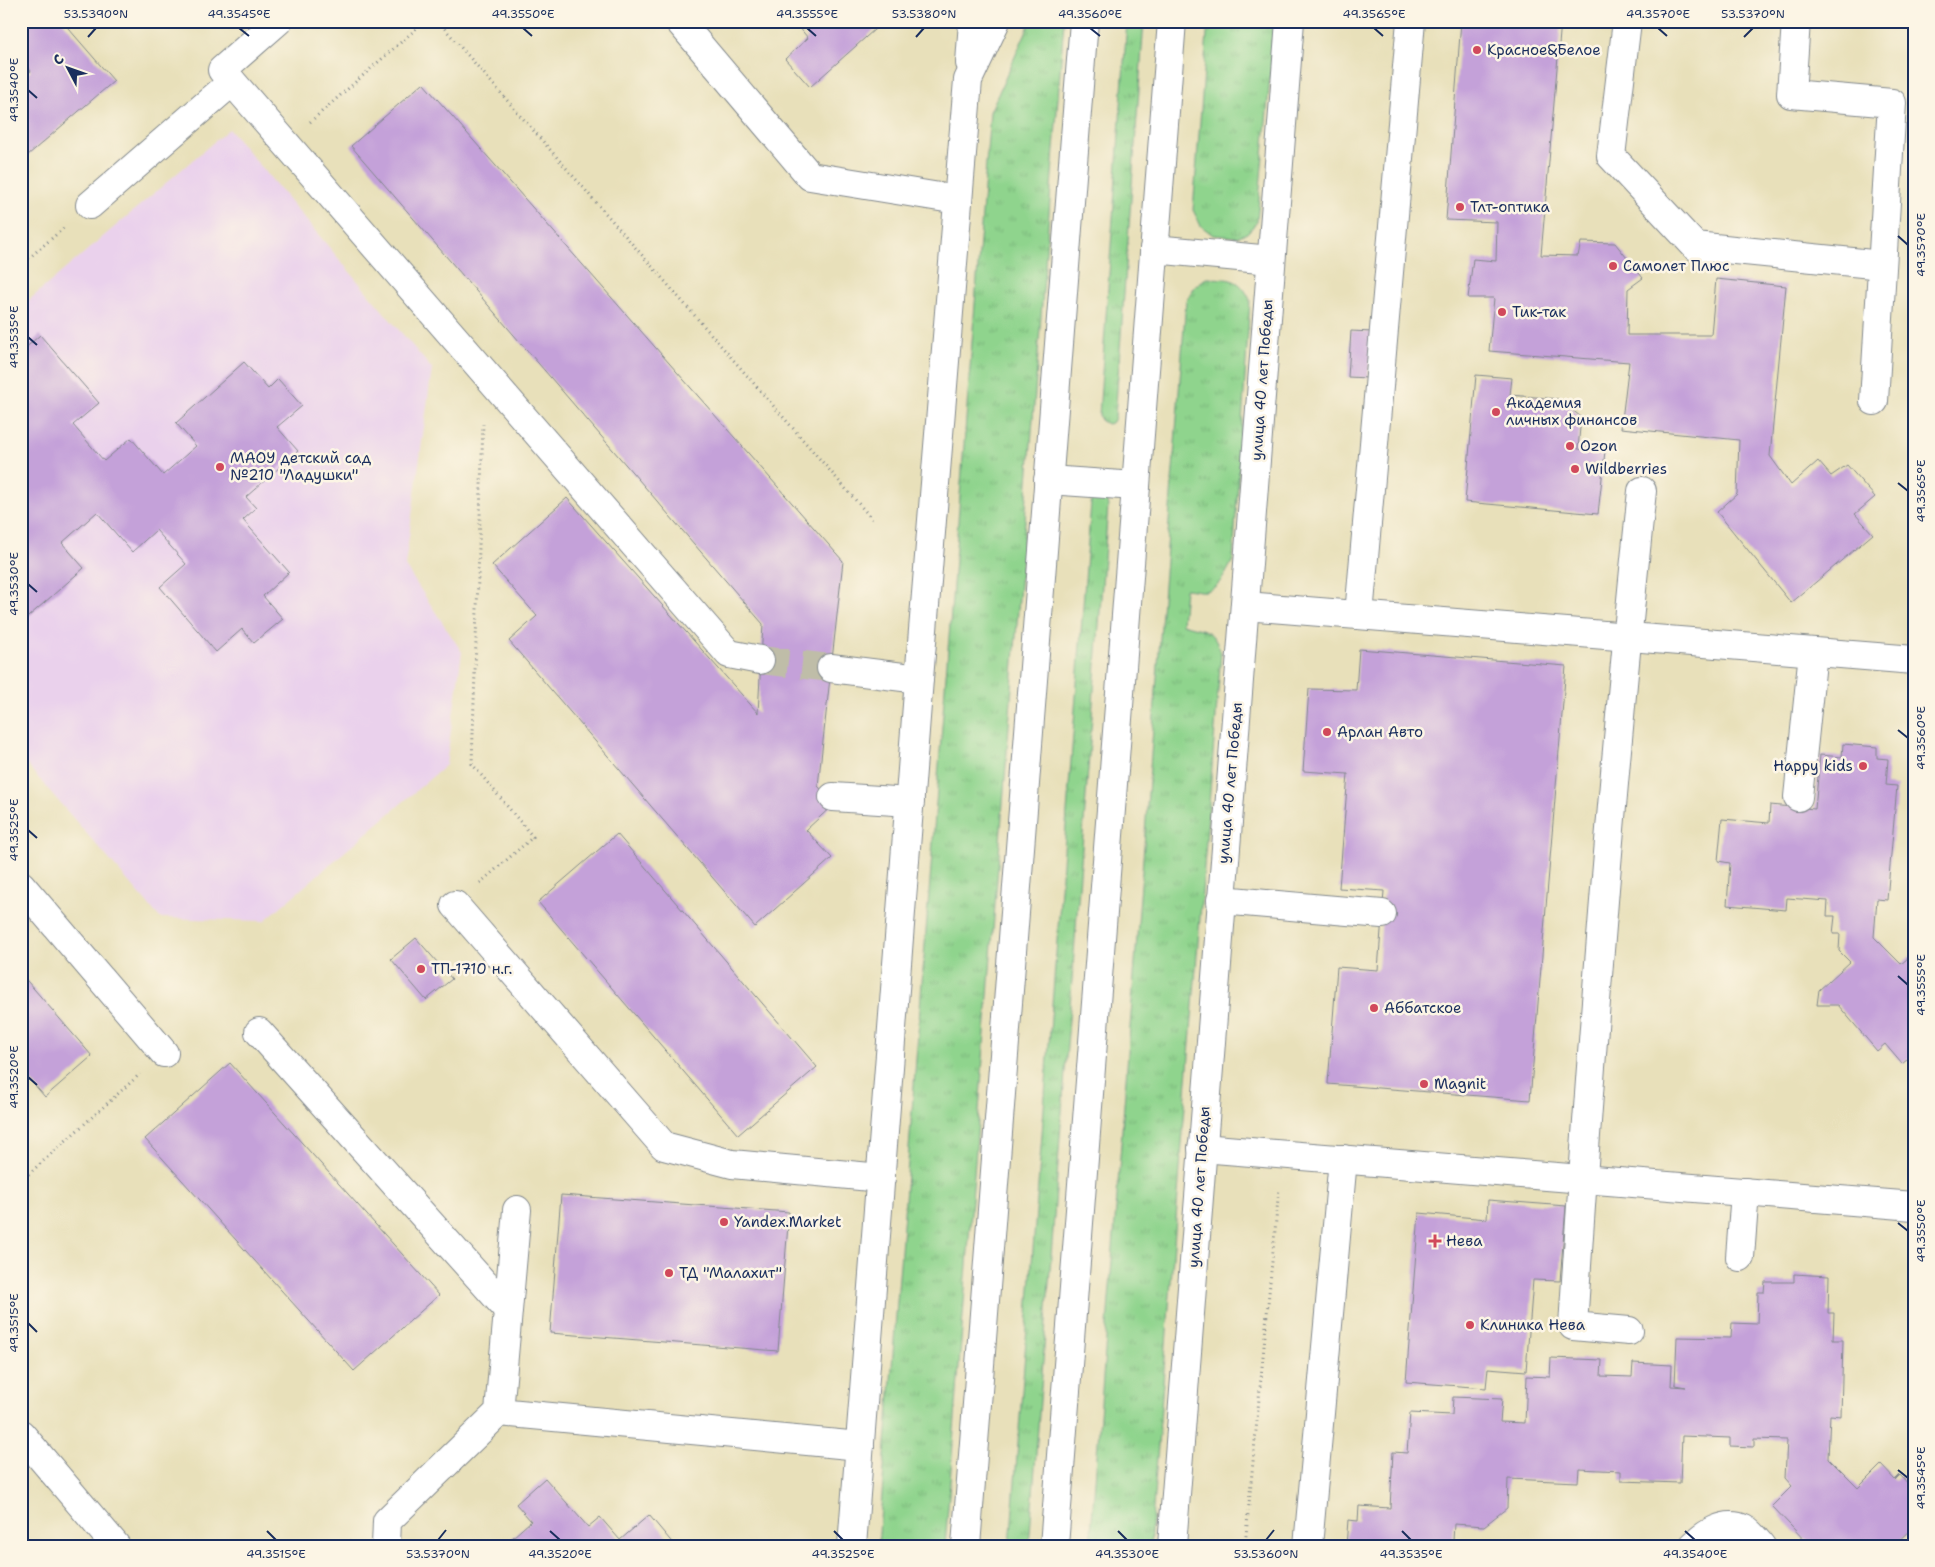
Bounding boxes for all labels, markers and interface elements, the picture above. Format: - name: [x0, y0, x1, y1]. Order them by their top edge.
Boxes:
- text: 53.5390°N: [64, 6, 128, 22]
- text: 49.3545°E: [207, 6, 271, 22]
- text: 49.3550°E: [491, 6, 555, 22]
- text: 49.3555°E: [776, 6, 838, 22]
- text: 53.5380°N: [892, 6, 956, 22]
- text: 49.3560°E: [1058, 6, 1122, 22]
- text: 49.3565°E: [1343, 6, 1406, 22]
- text: 49.3570°E: [1626, 6, 1690, 22]
- text: 53.5370°N: [1721, 6, 1785, 22]
- place label: Красное&Белое: [1487, 40, 1601, 60]
- north arrow: [42, 42, 92, 92]
- marker: Красное&Белое: [1471, 44, 1483, 56]
- text: С: [49, 50, 68, 69]
- text: 49.3540°E: [6, 58, 22, 122]
- place label: Тлт-оптика: [1470, 197, 1551, 217]
- marker: Тлт-оптика: [1454, 201, 1466, 213]
- text: 49.3570°E: [1913, 213, 1929, 277]
- place label: Самолет Плюс: [1623, 256, 1729, 276]
- marker: Самолет Плюс: [1607, 260, 1619, 272]
- street label: улица 40 лет Победы: [1246, 299, 1278, 461]
- place label: Тик-так: [1512, 302, 1566, 322]
- text: 49.3535°E: [6, 306, 22, 368]
- marker: Тик-так: [1496, 306, 1508, 318]
- place label: Академия личных финансов: [1506, 393, 1637, 430]
- marker: Академия личных финансов: [1490, 406, 1502, 418]
- place label: Ozon: [1580, 436, 1617, 456]
- marker: Ozon: [1564, 440, 1576, 452]
- place label: МАОУ детский сад №210 "Ладушки": [230, 448, 372, 485]
- place label: Wildberries: [1585, 459, 1667, 479]
- text: 49.3565°E: [1913, 460, 1929, 523]
- marker: МАОУ детский сад №210 "Ладушки": [214, 461, 226, 473]
- marker: Wildberries: [1569, 463, 1581, 475]
- text: 49.3530°E: [6, 552, 22, 616]
- street label: улица 40 лет Победы: [1213, 702, 1247, 864]
- text: 49.3560°E: [1913, 706, 1929, 770]
- place label: Арлан Авто: [1337, 722, 1423, 742]
- marker: Арлан Авто: [1321, 726, 1333, 738]
- place label: Happy kids: [1773, 756, 1853, 776]
- marker: Happy kids: [1857, 760, 1869, 772]
- text: 49.3525°E: [6, 799, 22, 861]
- text: 49.3555°E: [1913, 954, 1929, 1016]
- place label: ТП-1710 н.г.: [431, 959, 512, 979]
- marker: ТП-1710 н.г.: [415, 963, 427, 975]
- place label: Аббатское: [1384, 998, 1462, 1018]
- marker: Аббатское: [1368, 1002, 1380, 1014]
- text: 49.3520°E: [6, 1045, 22, 1109]
- place label: Magnit: [1434, 1074, 1486, 1094]
- marker: Magnit: [1418, 1078, 1430, 1090]
- street label: улица 40 лет Победы: [1183, 1106, 1215, 1268]
- text: 49.3550°E: [1913, 1199, 1929, 1263]
- place label: Yandex.Market: [734, 1212, 842, 1232]
- marker: Yandex.Market: [718, 1216, 730, 1228]
- place label: Нева: [1446, 1231, 1483, 1251]
- marker: Нева: [1428, 1234, 1442, 1248]
- place label: ТД "Малахит": [679, 1263, 782, 1283]
- marker: ТД "Малахит": [663, 1267, 675, 1279]
- text: 49.3515°E: [6, 1293, 22, 1353]
- place label: Клиника Нева: [1480, 1315, 1586, 1335]
- marker: Клиника Нева: [1464, 1319, 1476, 1331]
- text: 49.3545°E: [1913, 1446, 1929, 1510]
- text: 49.3515°E: [246, 1546, 306, 1562]
- text: 53.5370°N: [406, 1546, 470, 1562]
- text: 49.3520°E: [528, 1546, 592, 1562]
- text: 49.3525°E: [812, 1546, 874, 1562]
- text: 49.3530°E: [1095, 1546, 1159, 1562]
- text: 53.5360°N: [1234, 1546, 1298, 1562]
- text: 49.3535°E: [1380, 1546, 1442, 1562]
- text: 49.3540°E: [1663, 1546, 1727, 1562]

